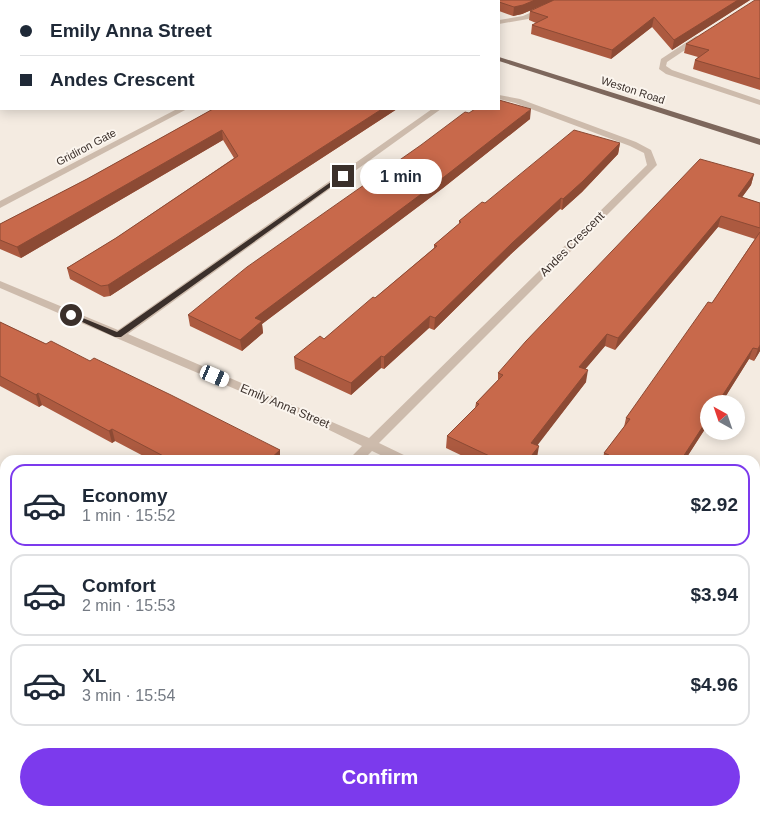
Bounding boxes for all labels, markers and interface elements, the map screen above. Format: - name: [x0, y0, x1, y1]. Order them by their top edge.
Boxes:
- text: Emily Anna Street: [50, 20, 212, 41]
- text: Andes Crescent: [50, 69, 195, 90]
- street label: Weston Road: [600, 74, 666, 106]
- street label: Gridiron Gate: [54, 126, 118, 168]
- callout: 1 min: [360, 158, 443, 194]
- route end: [332, 165, 354, 187]
- text: 1 min: [380, 168, 422, 185]
- street label: Andes Crescent: [537, 208, 608, 279]
- route start: [60, 304, 82, 326]
- car: [198, 363, 231, 389]
- street label: Emily Anna Street: [238, 381, 332, 431]
- north arrow: [700, 395, 745, 440]
- map controls: [700, 395, 745, 440]
- icon: car: [22, 483, 67, 528]
- text: Economy: [82, 485, 168, 506]
- text: $2.92: [690, 494, 738, 515]
- text: 1 min · 15:52: [82, 507, 175, 524]
- icon: car: [22, 573, 67, 618]
- text: Comfort: [82, 575, 156, 596]
- text: $3.94: [690, 584, 738, 605]
- text: 2 min · 15:53: [82, 597, 175, 614]
- icon: car: [22, 663, 67, 708]
- text: XL: [82, 665, 106, 686]
- text: $4.96: [690, 674, 738, 695]
- text: 3 min · 15:54: [82, 687, 175, 704]
- button: Confirm: [20, 748, 740, 806]

